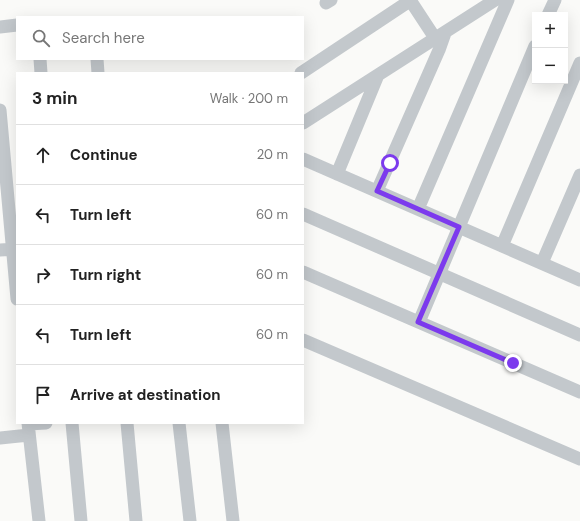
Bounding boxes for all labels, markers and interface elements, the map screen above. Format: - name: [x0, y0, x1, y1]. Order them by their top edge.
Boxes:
- map controls: [532, 12, 568, 84]
- button: +: [532, 12, 568, 48]
- search box: [16, 16, 304, 60]
- icon: search: [30, 27, 52, 49]
- text: Search here: [62, 28, 145, 48]
- button: −: [532, 48, 568, 84]
- text: 3 min: [32, 87, 77, 109]
- text: Walk · 200 m: [210, 90, 288, 107]
- icon: ahead: [32, 144, 54, 166]
- text: Continue: [70, 145, 138, 165]
- text: 20 m: [257, 146, 288, 163]
- route start: [381, 154, 399, 172]
- icon: left: [32, 204, 54, 226]
- text: Turn left: [70, 205, 131, 225]
- text: 60 m: [256, 206, 288, 223]
- icon: right: [32, 264, 54, 286]
- text: Turn right: [70, 265, 141, 285]
- text: 60 m: [256, 266, 288, 283]
- icon: left: [32, 324, 54, 346]
- text: Turn left: [70, 325, 131, 345]
- text: 60 m: [256, 326, 288, 343]
- route end: [504, 354, 522, 372]
- icon: arrive: [32, 384, 54, 406]
- text: Arrive at destination: [70, 385, 221, 405]

